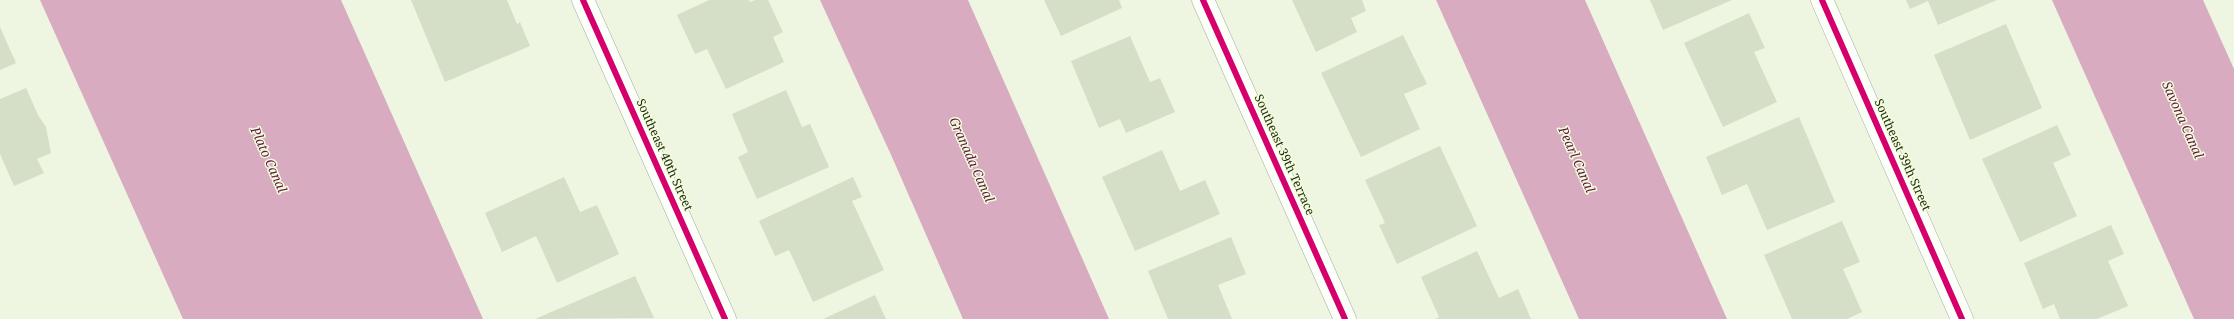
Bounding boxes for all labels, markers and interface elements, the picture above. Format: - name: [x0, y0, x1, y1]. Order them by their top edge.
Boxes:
- water label: Savona Canal: [2158, 79, 2206, 161]
- street label: Southeast 39th Terrace: [1251, 92, 1317, 218]
- street label: Southeast 40th Street: [633, 97, 695, 213]
- street label: Southeast 39th Street: [1871, 97, 1933, 213]
- water label: Granada Canal: [945, 115, 997, 205]
- water label: Plato Canal: [247, 125, 289, 195]
- water label: Pearl Canal: [1555, 125, 1597, 195]

